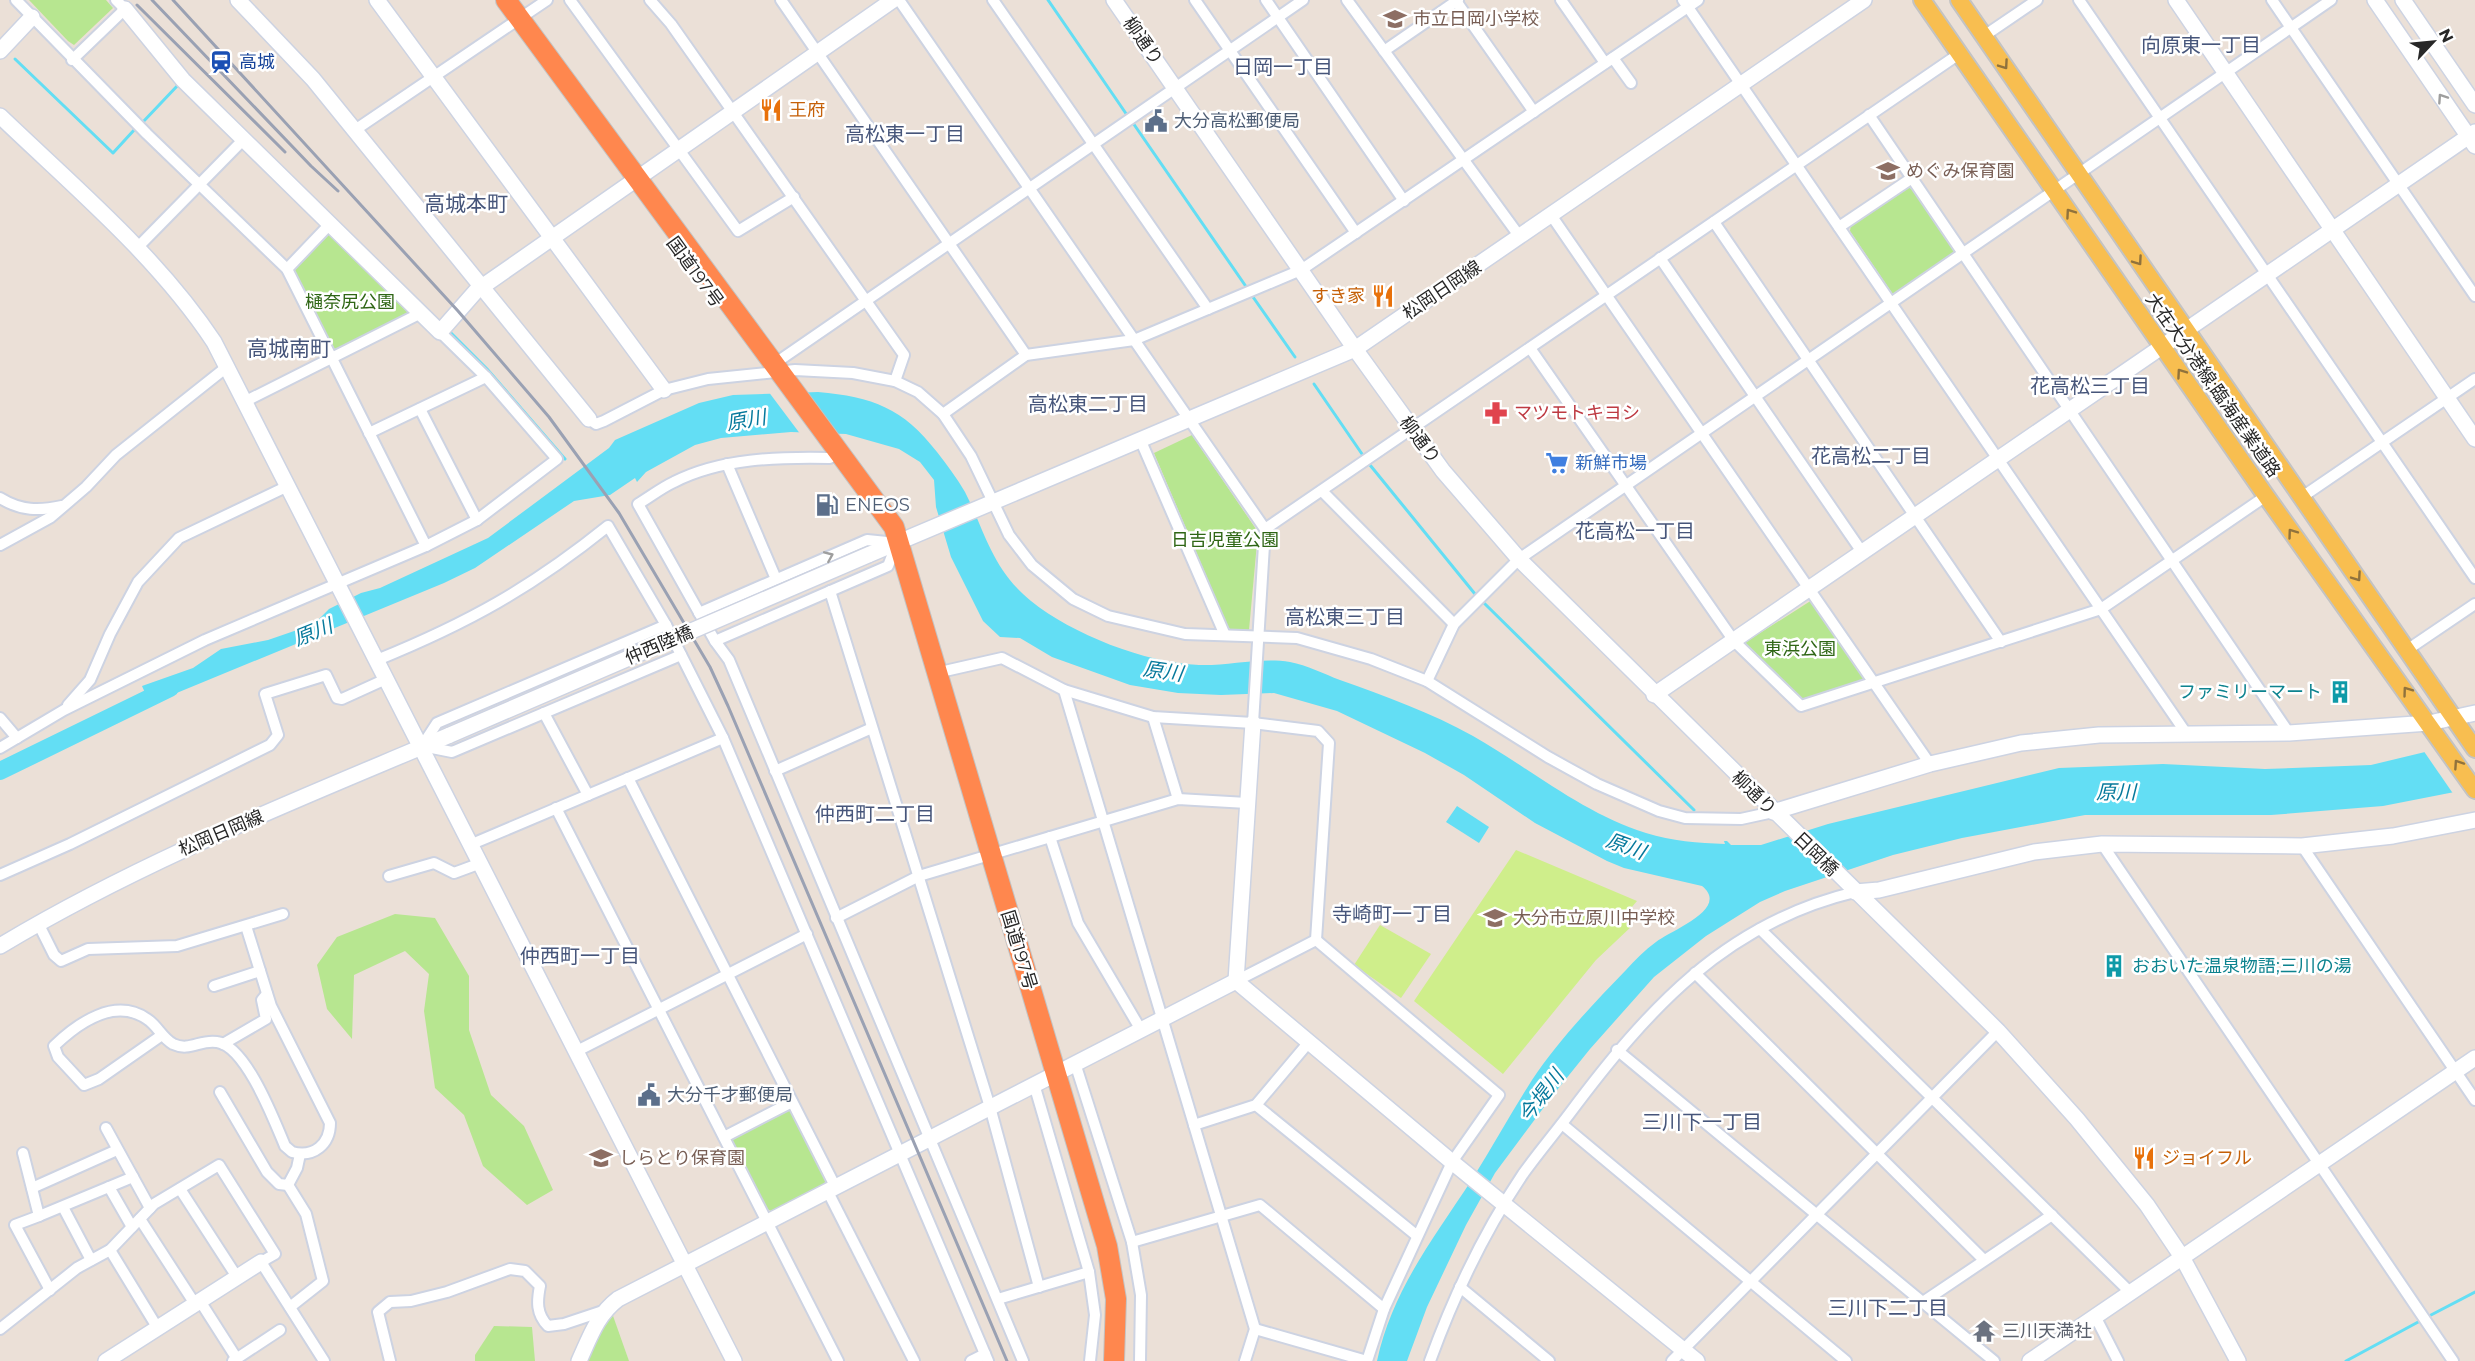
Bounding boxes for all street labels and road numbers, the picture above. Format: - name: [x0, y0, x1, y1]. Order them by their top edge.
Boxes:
- street label: 柳通り: [1119, 13, 1167, 69]
- street label: 国道197号: [662, 232, 728, 312]
- street label: 松岡日岡線: [1399, 256, 1485, 324]
- street label: 大在大分港線;臨海産業道路: [2141, 289, 2285, 481]
- street label: 柳通り: [1395, 412, 1445, 468]
- street label: 仲西陸橋: [622, 621, 696, 669]
- street label: 柳通り: [1727, 766, 1781, 820]
- street label: 松岡日岡線: [175, 805, 267, 861]
- street label: 日岡橋: [1789, 827, 1843, 881]
- street label: 国道197号: [997, 908, 1041, 992]

